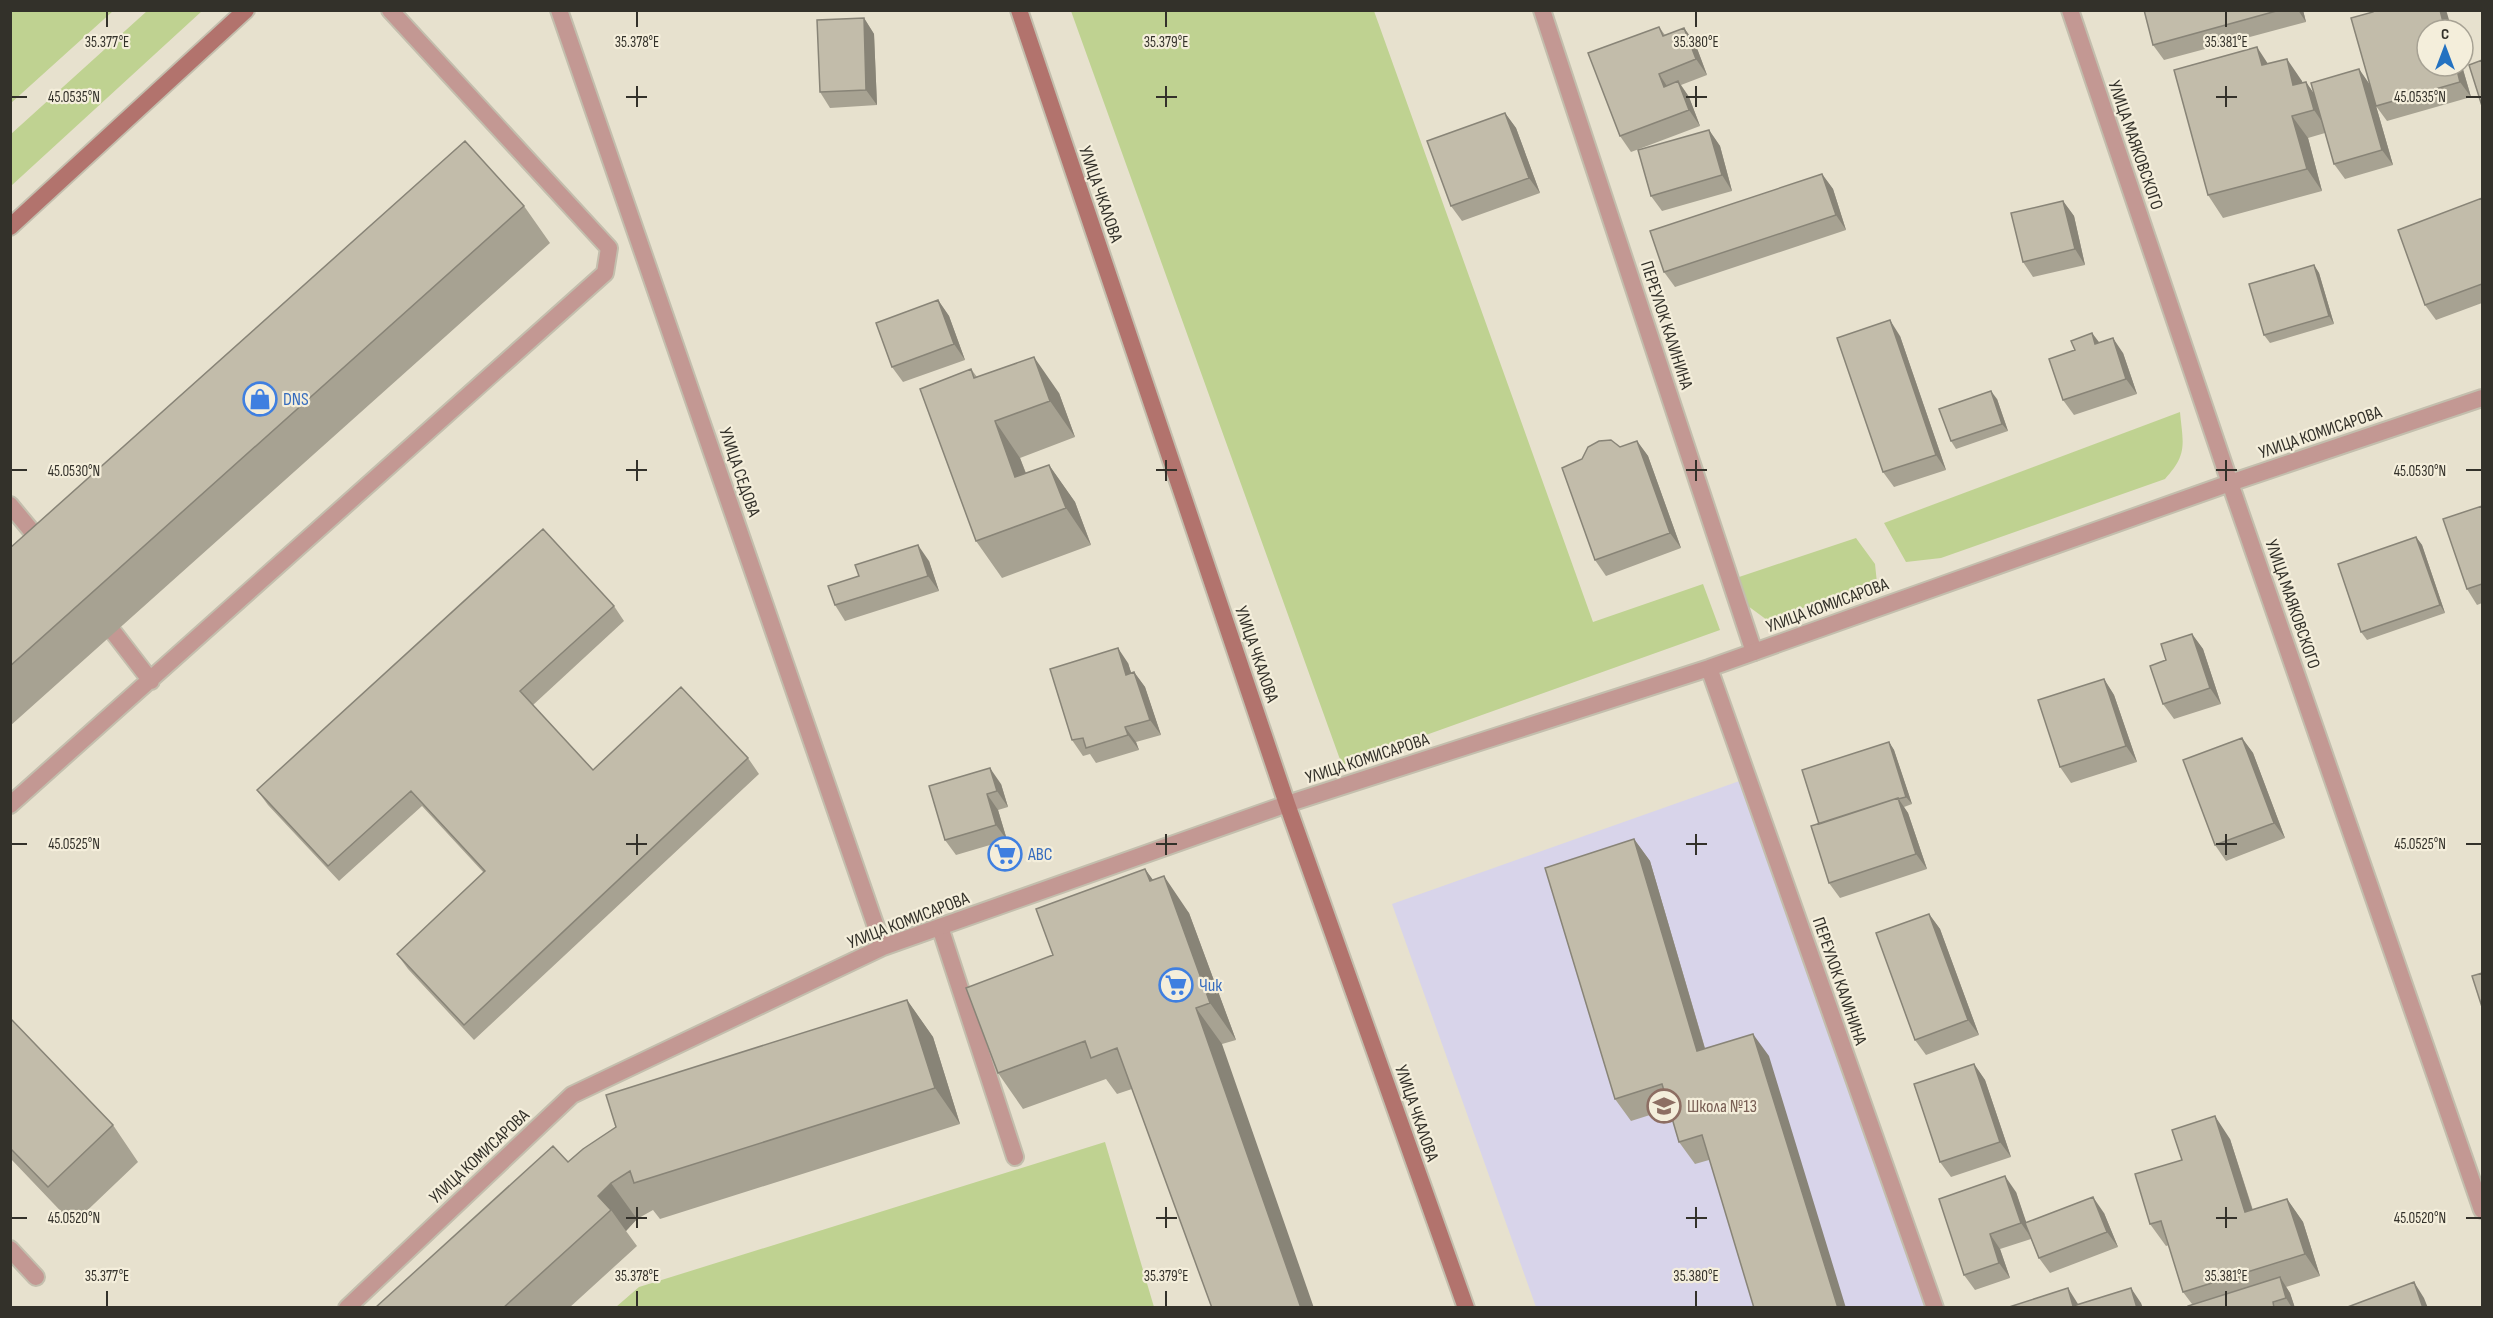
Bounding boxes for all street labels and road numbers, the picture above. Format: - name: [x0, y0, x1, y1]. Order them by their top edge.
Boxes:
- street label: УЛИЦА МАЯКОВСКОГО: [2104, 78, 2167, 212]
- street label: УЛИЦА ЧКАЛОВА: [1074, 143, 1127, 245]
- street label: ПЕРЕУЛОК КАЛИНИНА: [1636, 258, 1697, 392]
- street label: УЛИЦА КОМИСАРОВА: [2256, 402, 2385, 463]
- street label: УЛИЦА СЕДОВА: [715, 425, 765, 520]
- street label: УЛИЦА МАЯКОВСКОГО: [2261, 537, 2324, 671]
- street label: УЛИЦА КОМИСАРОВА: [1763, 574, 1891, 637]
- street label: УЛИЦА ЧКАЛОВА: [1230, 603, 1283, 705]
- street label: УЛИЦА КОМИСАРОВА: [1303, 729, 1432, 788]
- street label: УЛИЦА КОМИСАРОВА: [844, 888, 972, 953]
- street label: ПЕРЕУЛОК КАЛИНИНА: [1808, 915, 1871, 1048]
- street label: УЛИЦА ЧКАЛОВА: [1390, 1062, 1443, 1164]
- street label: УЛИЦА КОМИСАРОВА: [425, 1105, 534, 1208]

